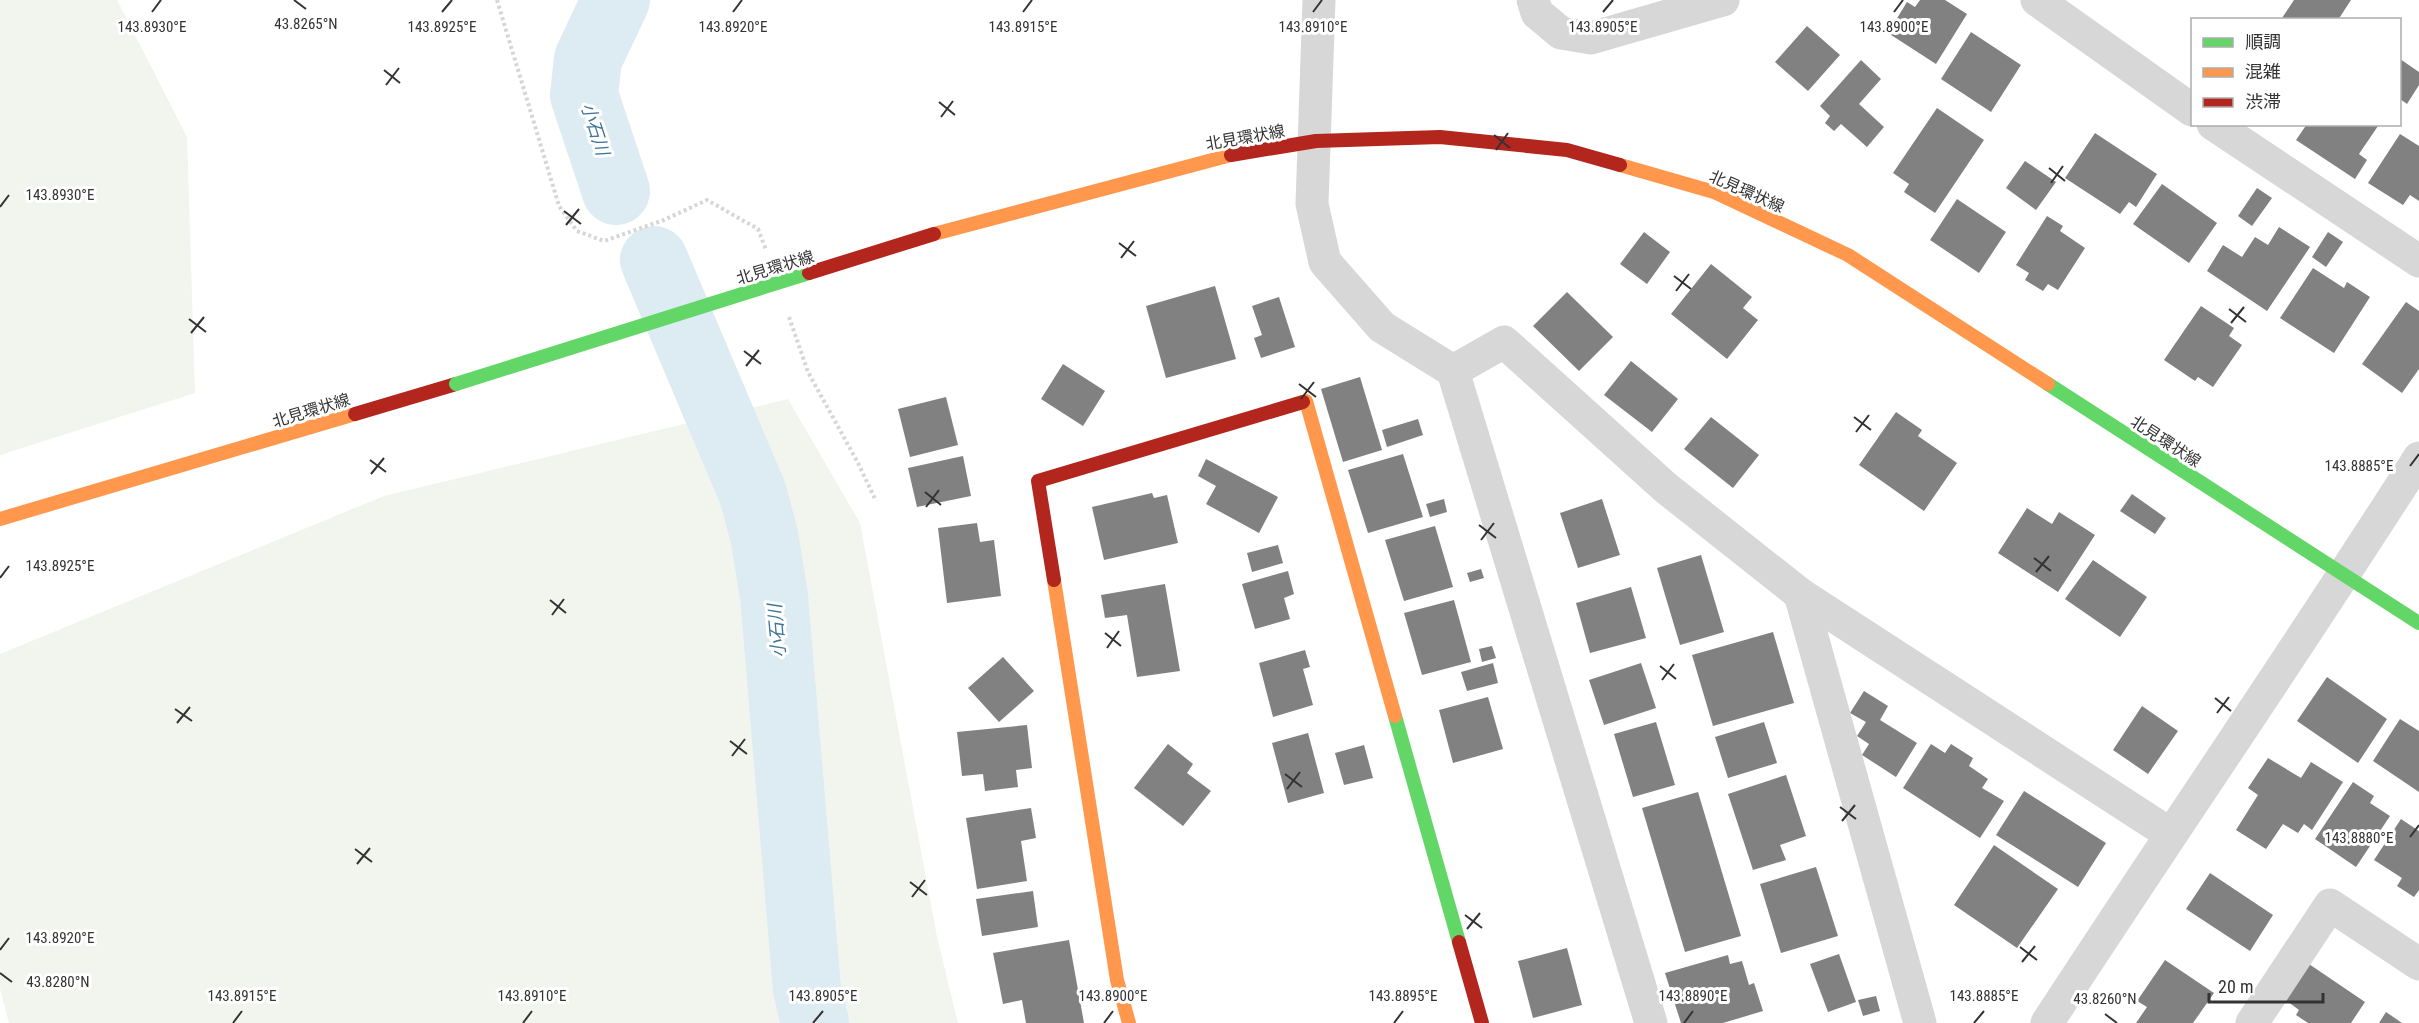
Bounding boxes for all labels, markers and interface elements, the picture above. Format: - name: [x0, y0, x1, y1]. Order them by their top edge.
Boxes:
- text: 43.8265°N: [274, 15, 338, 33]
- text: 143.8930°E: [118, 18, 186, 36]
- text: 143.8925°E: [408, 18, 476, 36]
- text: 143.8920°E: [699, 18, 767, 36]
- text: 143.8915°E: [989, 18, 1057, 36]
- text: 143.8910°E: [1279, 18, 1347, 36]
- text: 143.8905°E: [1569, 18, 1637, 36]
- text: 143.8900°E: [1860, 18, 1928, 36]
- legend: [2191, 18, 2401, 126]
- text: 順調: [2245, 31, 2281, 52]
- text: 混雑: [2245, 61, 2281, 82]
- text: 渋滞: [2245, 91, 2281, 112]
- water label: 小石川: [577, 100, 614, 160]
- street label: 北見環状線: [1204, 121, 1286, 154]
- street label: 北見環状線: [1706, 167, 1787, 216]
- text: 143.8930°E: [26, 186, 94, 204]
- street label: 北見環状線: [734, 247, 816, 288]
- street label: 北見環状線: [270, 390, 352, 431]
- street label: 北見環状線: [2127, 412, 2204, 471]
- text: 143.8885°E: [2325, 457, 2393, 475]
- text: 143.8925°E: [26, 557, 94, 575]
- water label: 小石川: [764, 601, 789, 659]
- text: 143.8880°E: [2325, 829, 2393, 847]
- text: 143.8920°E: [26, 929, 94, 947]
- scale bar: [2209, 966, 2323, 1004]
- text: 43.8280°N: [26, 973, 90, 991]
- text: 20 m: [2218, 976, 2253, 997]
- text: 143.8915°E: [208, 987, 276, 1005]
- text: 143.8910°E: [498, 987, 566, 1005]
- text: 143.8905°E: [789, 987, 857, 1005]
- text: 143.8900°E: [1079, 987, 1147, 1005]
- text: 143.8895°E: [1369, 987, 1437, 1005]
- text: 143.8890°E: [1659, 987, 1727, 1005]
- text: 143.8885°E: [1950, 987, 2018, 1005]
- text: 43.8260°N: [2073, 990, 2137, 1008]

